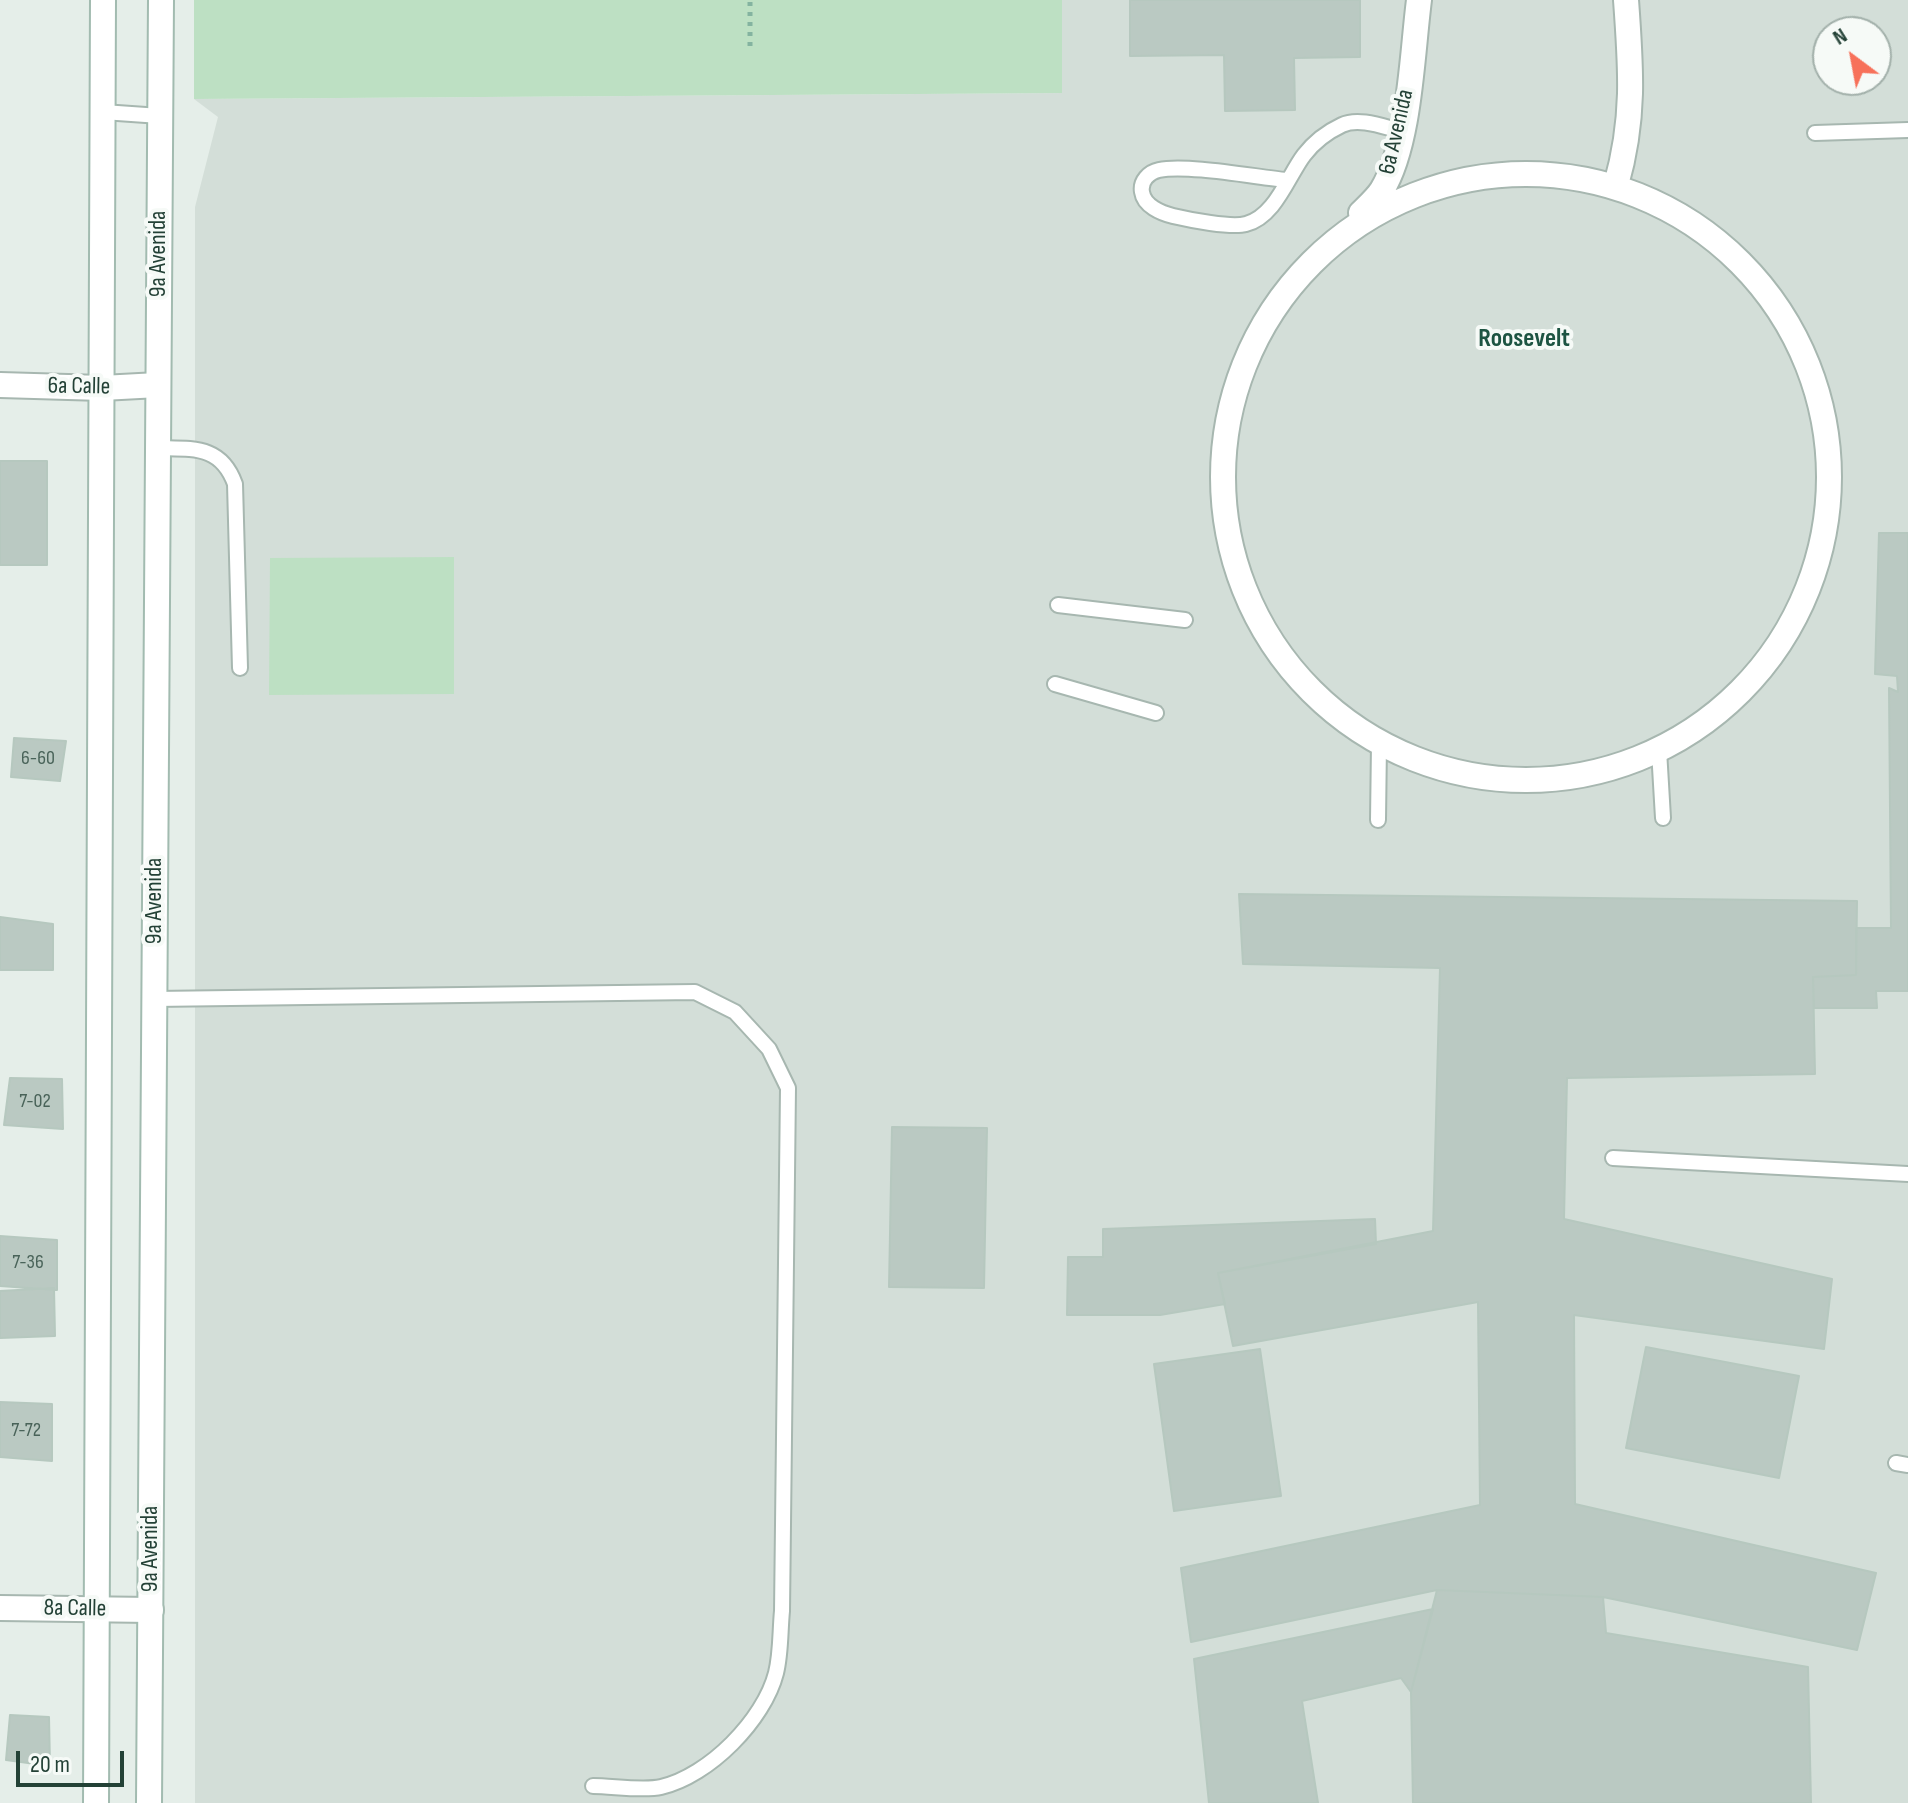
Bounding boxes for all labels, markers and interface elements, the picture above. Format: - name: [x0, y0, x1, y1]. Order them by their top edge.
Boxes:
- north arrow: [1812, 16, 1892, 96]
- text: N: [1828, 22, 1852, 51]
- street label: 6a Avenida: [1373, 87, 1421, 177]
- street label: 9a Avenida: [145, 211, 173, 297]
- district label: Roosevelt: [1478, 323, 1570, 355]
- street label: 6a Calle: [47, 372, 111, 402]
- house number: 6-60: [21, 747, 55, 771]
- street label: 9a Avenida: [141, 858, 169, 944]
- house number: 7-02: [19, 1090, 51, 1114]
- house number: 7-36: [12, 1251, 44, 1275]
- house number: 7-72: [11, 1419, 41, 1443]
- street label: 9a Avenida: [137, 1506, 165, 1592]
- street label: 8a Calle: [43, 1594, 107, 1624]
- scale bar: [20, 1735, 128, 1785]
- text: 20 m: [30, 1750, 70, 1779]

